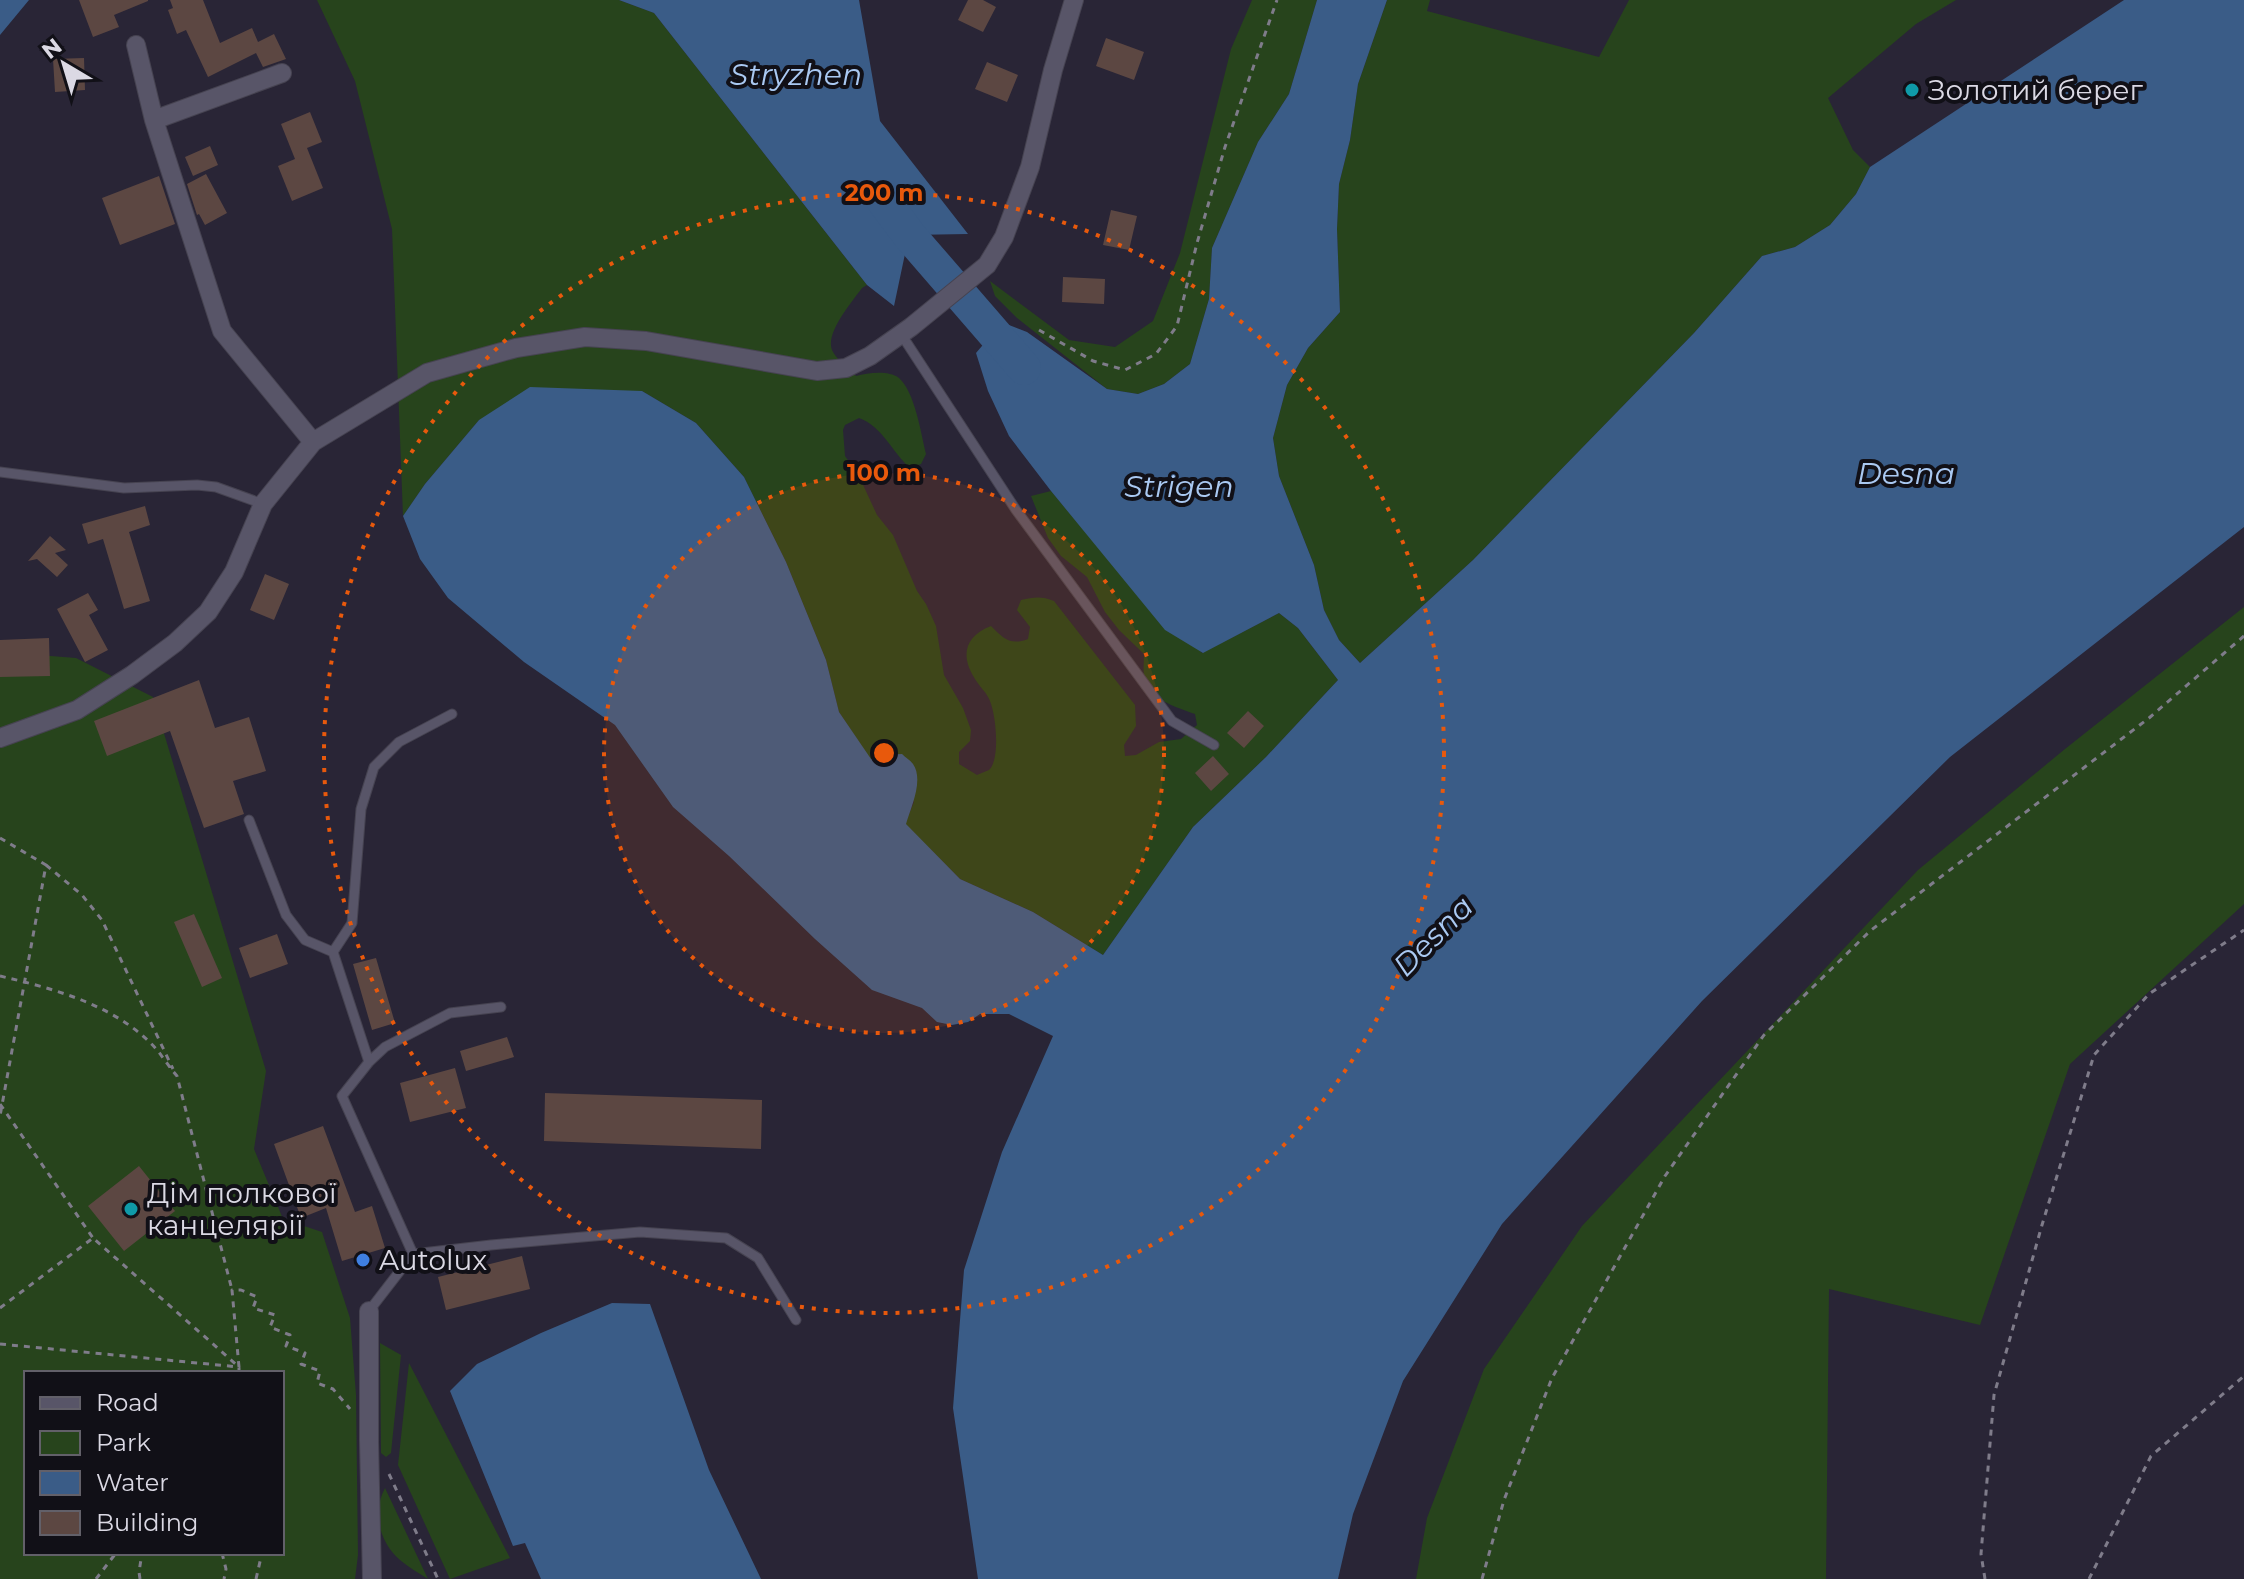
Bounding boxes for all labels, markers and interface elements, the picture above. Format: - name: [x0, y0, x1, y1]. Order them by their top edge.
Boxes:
- north arrow: [24, 24, 104, 104]
- text: N: [37, 33, 67, 65]
- water label: Stryzhen: [730, 56, 862, 93]
- place label: Золотий берег: [1928, 73, 2143, 107]
- marker: Золотий берег: [1903, 81, 1921, 99]
- text: 200 m: [845, 178, 923, 207]
- water label: Desna: [1857, 455, 1955, 492]
- text: 100 m: [847, 458, 921, 487]
- water label: Strigen: [1124, 468, 1234, 505]
- centre of rings: [870, 739, 898, 767]
- water label: Desna: [1385, 888, 1481, 984]
- place label: Дім полкової канцелярії: [147, 1176, 337, 1242]
- marker: Дім полкової канцелярії: [122, 1200, 140, 1218]
- place label: Autolux: [379, 1243, 487, 1277]
- marker: Autolux: [354, 1251, 372, 1269]
- legend: [24, 1371, 284, 1555]
- text: Road: [96, 1388, 159, 1417]
- text: Park: [96, 1428, 151, 1457]
- text: Water: [96, 1468, 169, 1497]
- text: Building: [96, 1508, 199, 1537]

